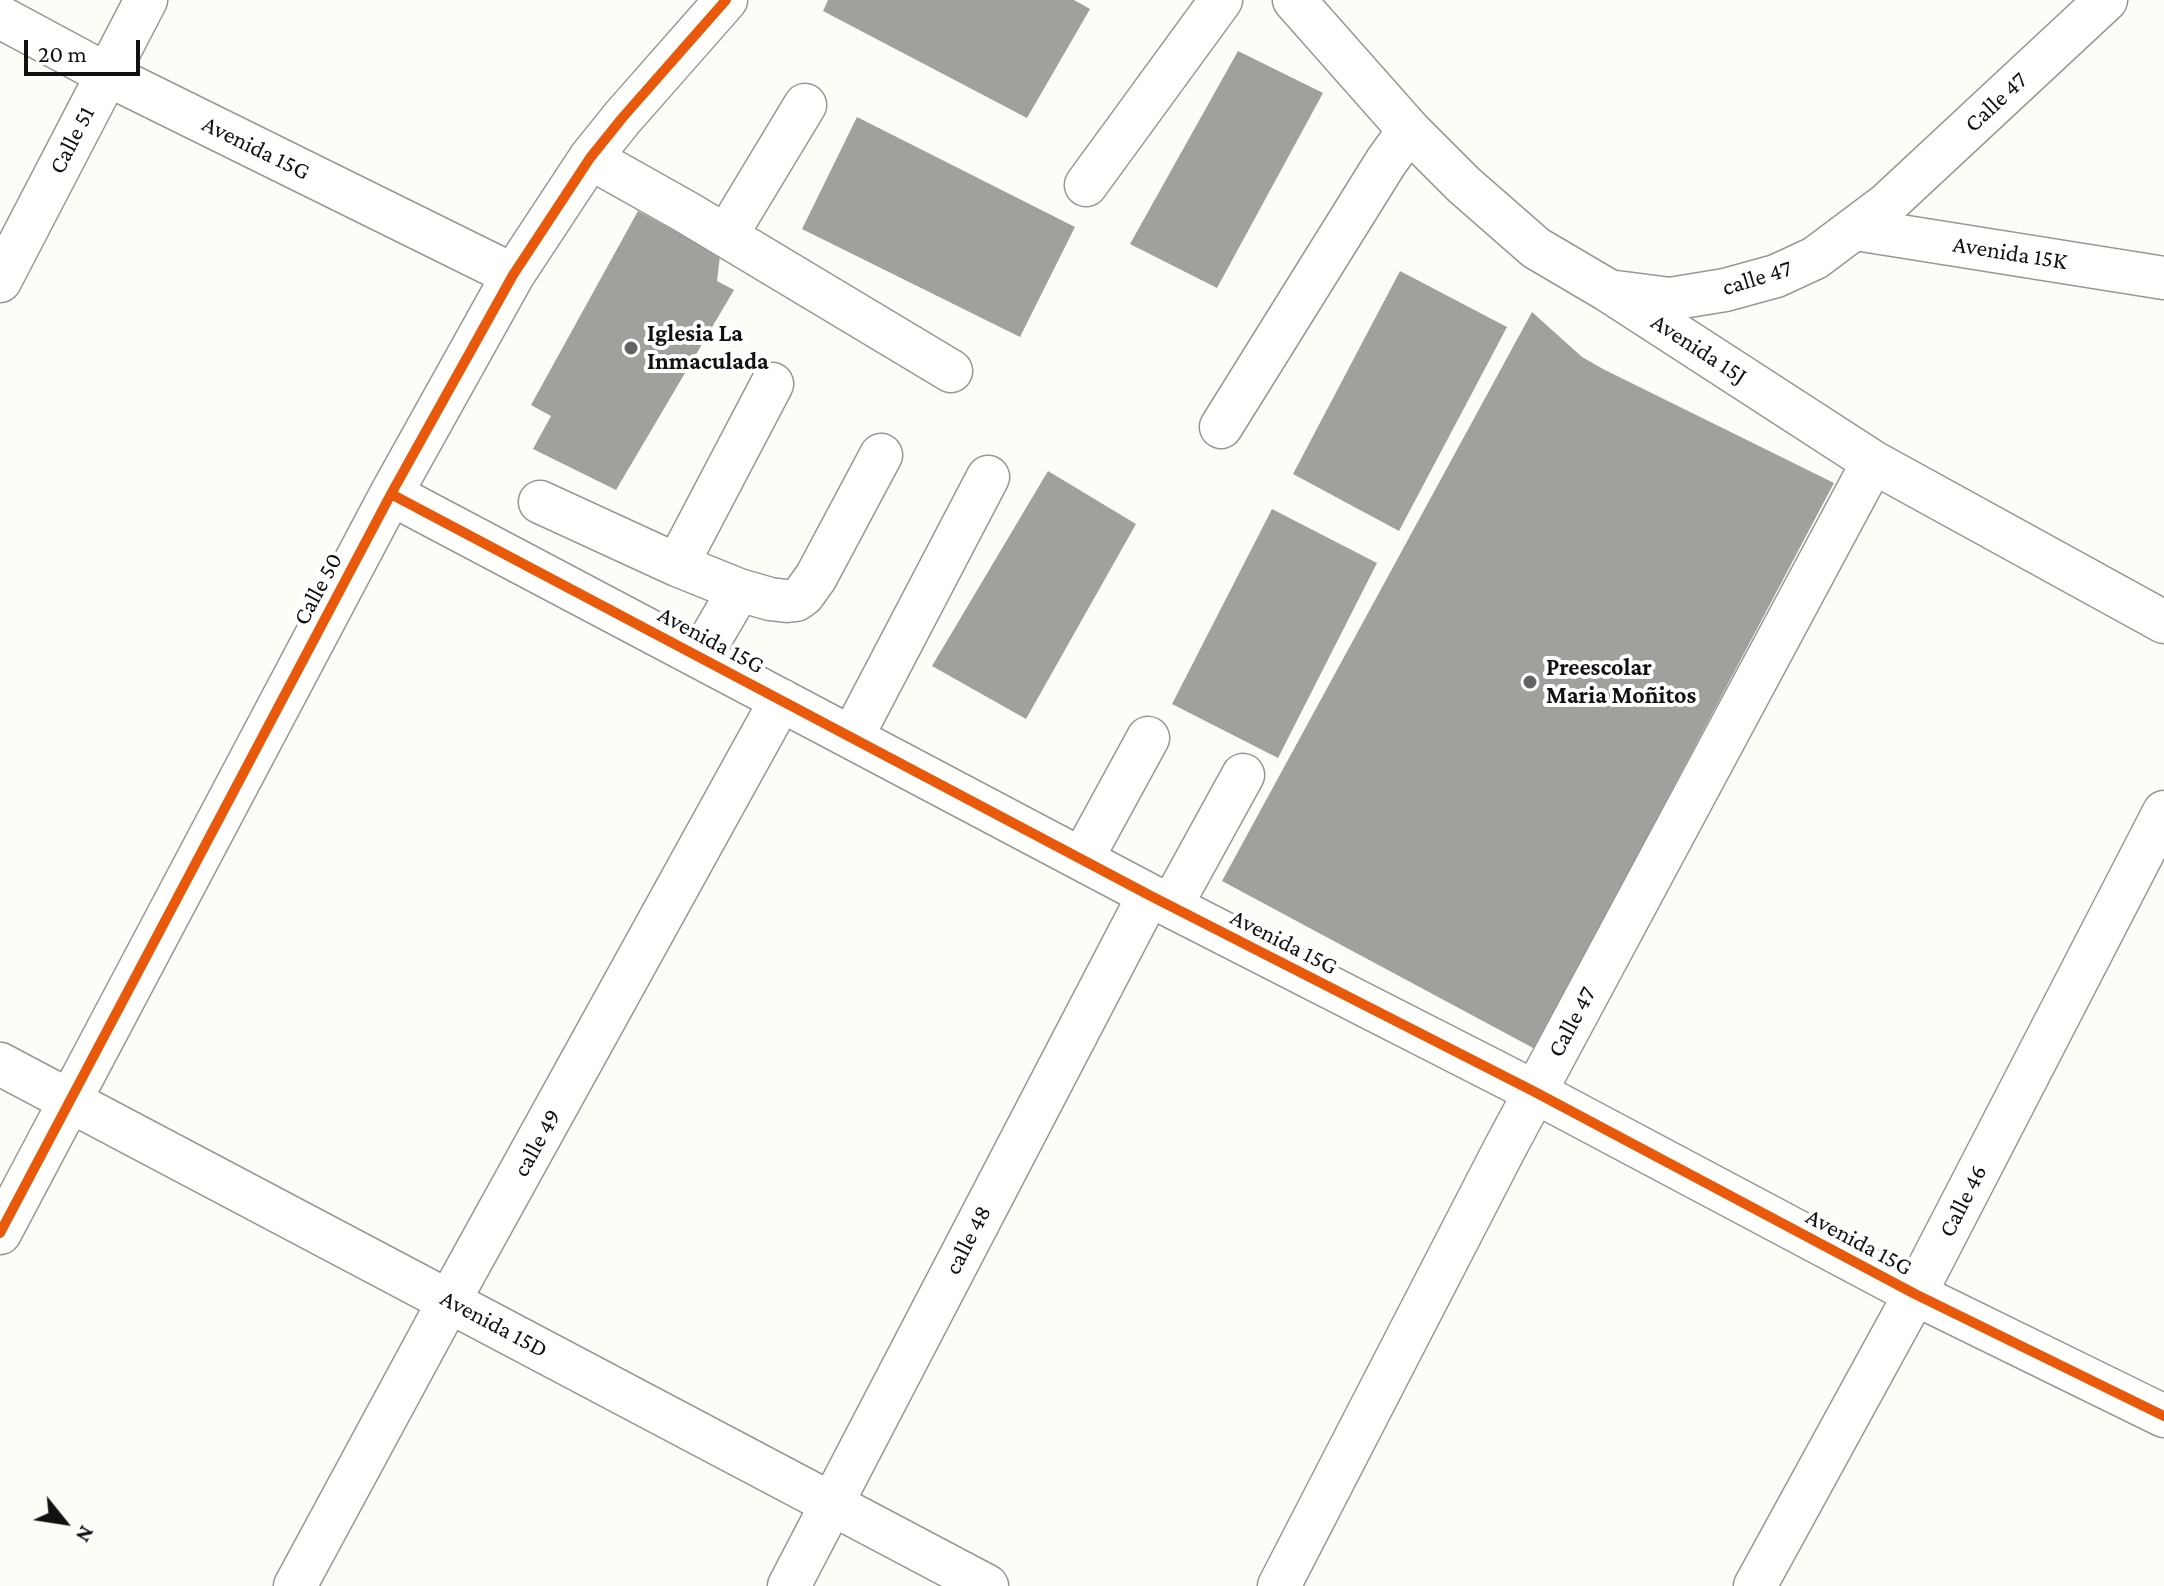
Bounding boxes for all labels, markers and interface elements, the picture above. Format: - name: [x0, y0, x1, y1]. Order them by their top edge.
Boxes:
- scale bar: [28, 24, 144, 74]
- text: 20 m: [38, 40, 87, 67]
- street label: Calle 47: [1959, 66, 2033, 138]
- street label: Calle 51: [43, 101, 101, 179]
- street label: Avenida 15G: [197, 110, 315, 186]
- street label: Avenida 15K: [1951, 230, 2069, 276]
- street label: calle 47: [1719, 254, 1795, 302]
- street label: Avenida 15J: [1646, 307, 1752, 391]
- place label: Iglesia La Inmaculada: [647, 320, 769, 376]
- marker: Iglesia La Inmaculada: [622, 339, 640, 357]
- street label: Calle 50: [287, 548, 349, 630]
- street label: Avenida 15G: [653, 600, 769, 680]
- place label: Preescolar Maria Moñitos: [1546, 654, 1696, 710]
- marker: Preescolar Maria Moñitos: [1521, 673, 1539, 691]
- street label: Avenida 15G: [1226, 903, 1342, 981]
- street label: Calle 47: [1542, 982, 1602, 1062]
- street label: calle 49: [507, 1104, 567, 1182]
- street label: Calle 46: [1933, 1160, 1993, 1242]
- street label: calle 48: [938, 1201, 998, 1279]
- street label: Avenida 15G: [1801, 1202, 1917, 1282]
- street label: Avenida 15D: [435, 1284, 553, 1364]
- north arrow: [24, 1482, 104, 1562]
- text: N: [71, 1522, 100, 1547]

